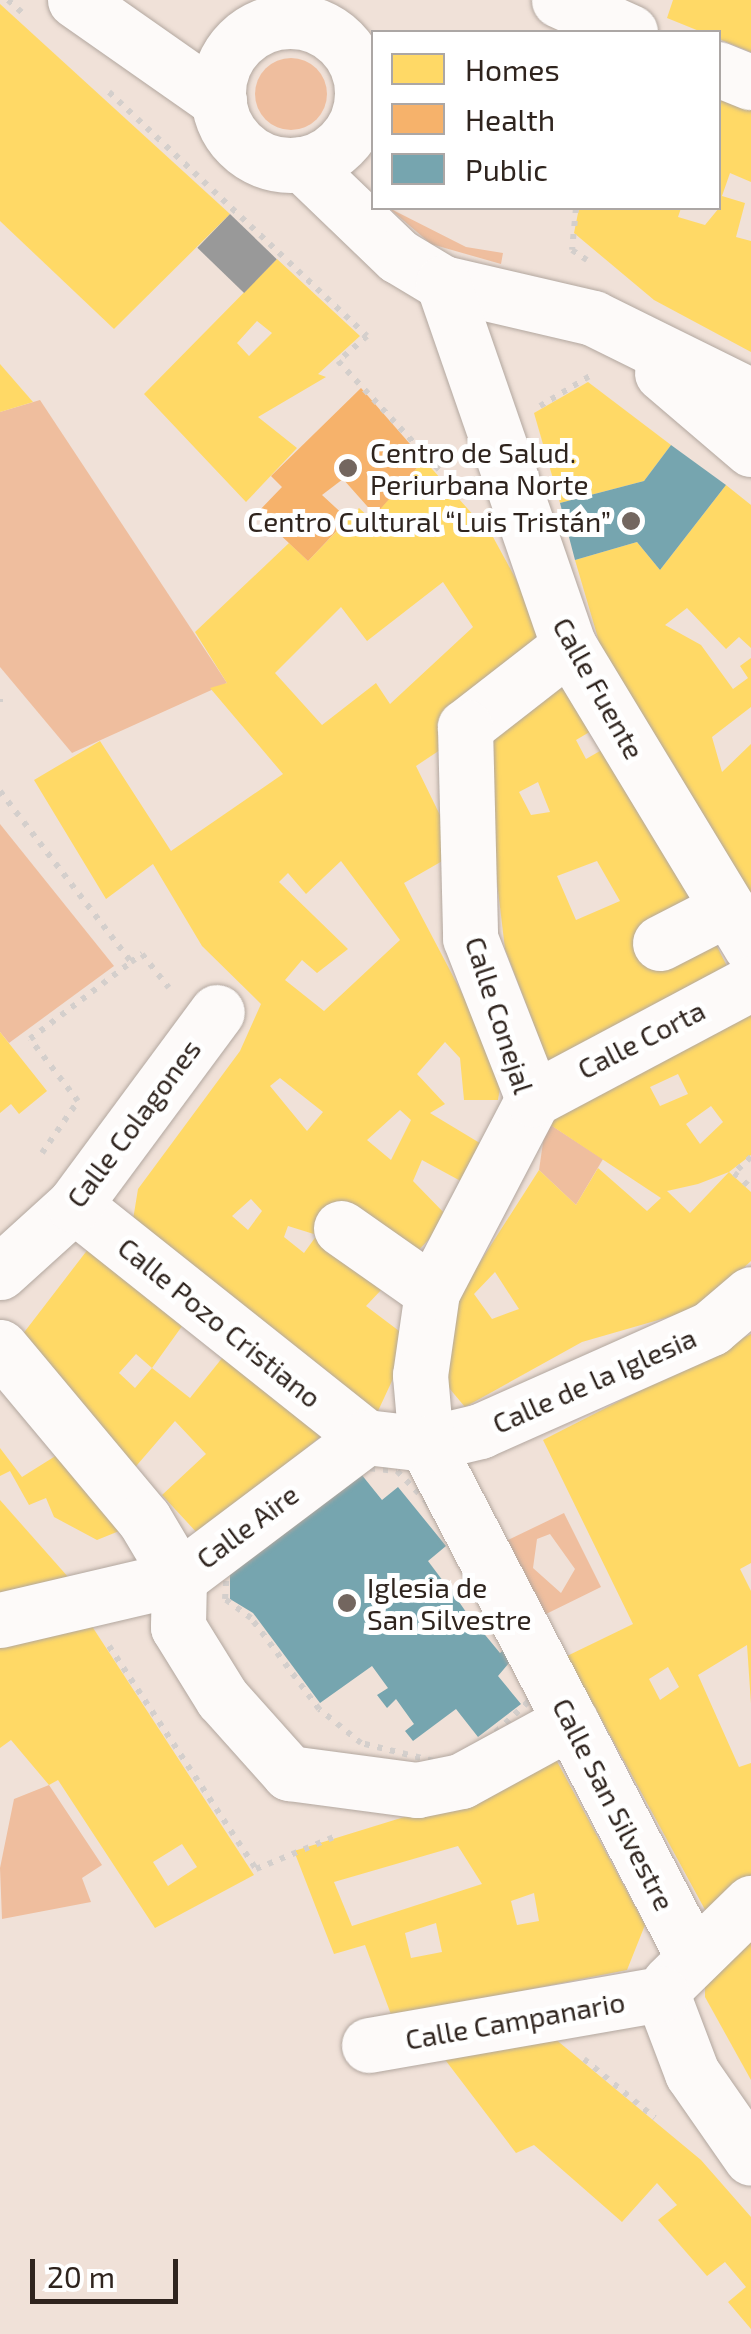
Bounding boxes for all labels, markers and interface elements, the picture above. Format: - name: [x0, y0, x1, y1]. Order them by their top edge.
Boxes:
- legend: [371, 30, 721, 210]
- text: Homes: [465, 51, 560, 87]
- text: Health: [465, 101, 555, 137]
- text: Public: [465, 151, 548, 187]
- place label: Centro de Salud. Periurbana Norte: [370, 435, 589, 501]
- marker: Centro de Salud. Periurbana Norte: [335, 455, 361, 481]
- place label: Centro Cultural “Luis Tristán”: [246, 504, 611, 538]
- marker: Centro Cultural “Luis Tristán”: [620, 510, 642, 532]
- street label: Calle Fuente: [546, 611, 652, 765]
- street label: Calle Conejal: [459, 932, 541, 1098]
- street label: Calle Corta: [572, 993, 710, 1085]
- street label: Calle Colagones: [59, 1032, 207, 1214]
- street label: Calle Pozo Cristiano: [112, 1230, 328, 1414]
- street label: Calle de la Iglesia: [487, 1320, 701, 1440]
- street label: Calle Aire: [189, 1477, 305, 1575]
- place label: Iglesia de San Silvestre: [367, 1570, 531, 1636]
- marker: Iglesia de San Silvestre: [336, 1592, 358, 1614]
- street label: Calle San Silvestre: [546, 1692, 682, 1916]
- street label: Calle Campanario: [403, 1984, 627, 2056]
- scale bar: [35, 2239, 182, 2301]
- text: 20 m: [47, 2258, 115, 2294]

